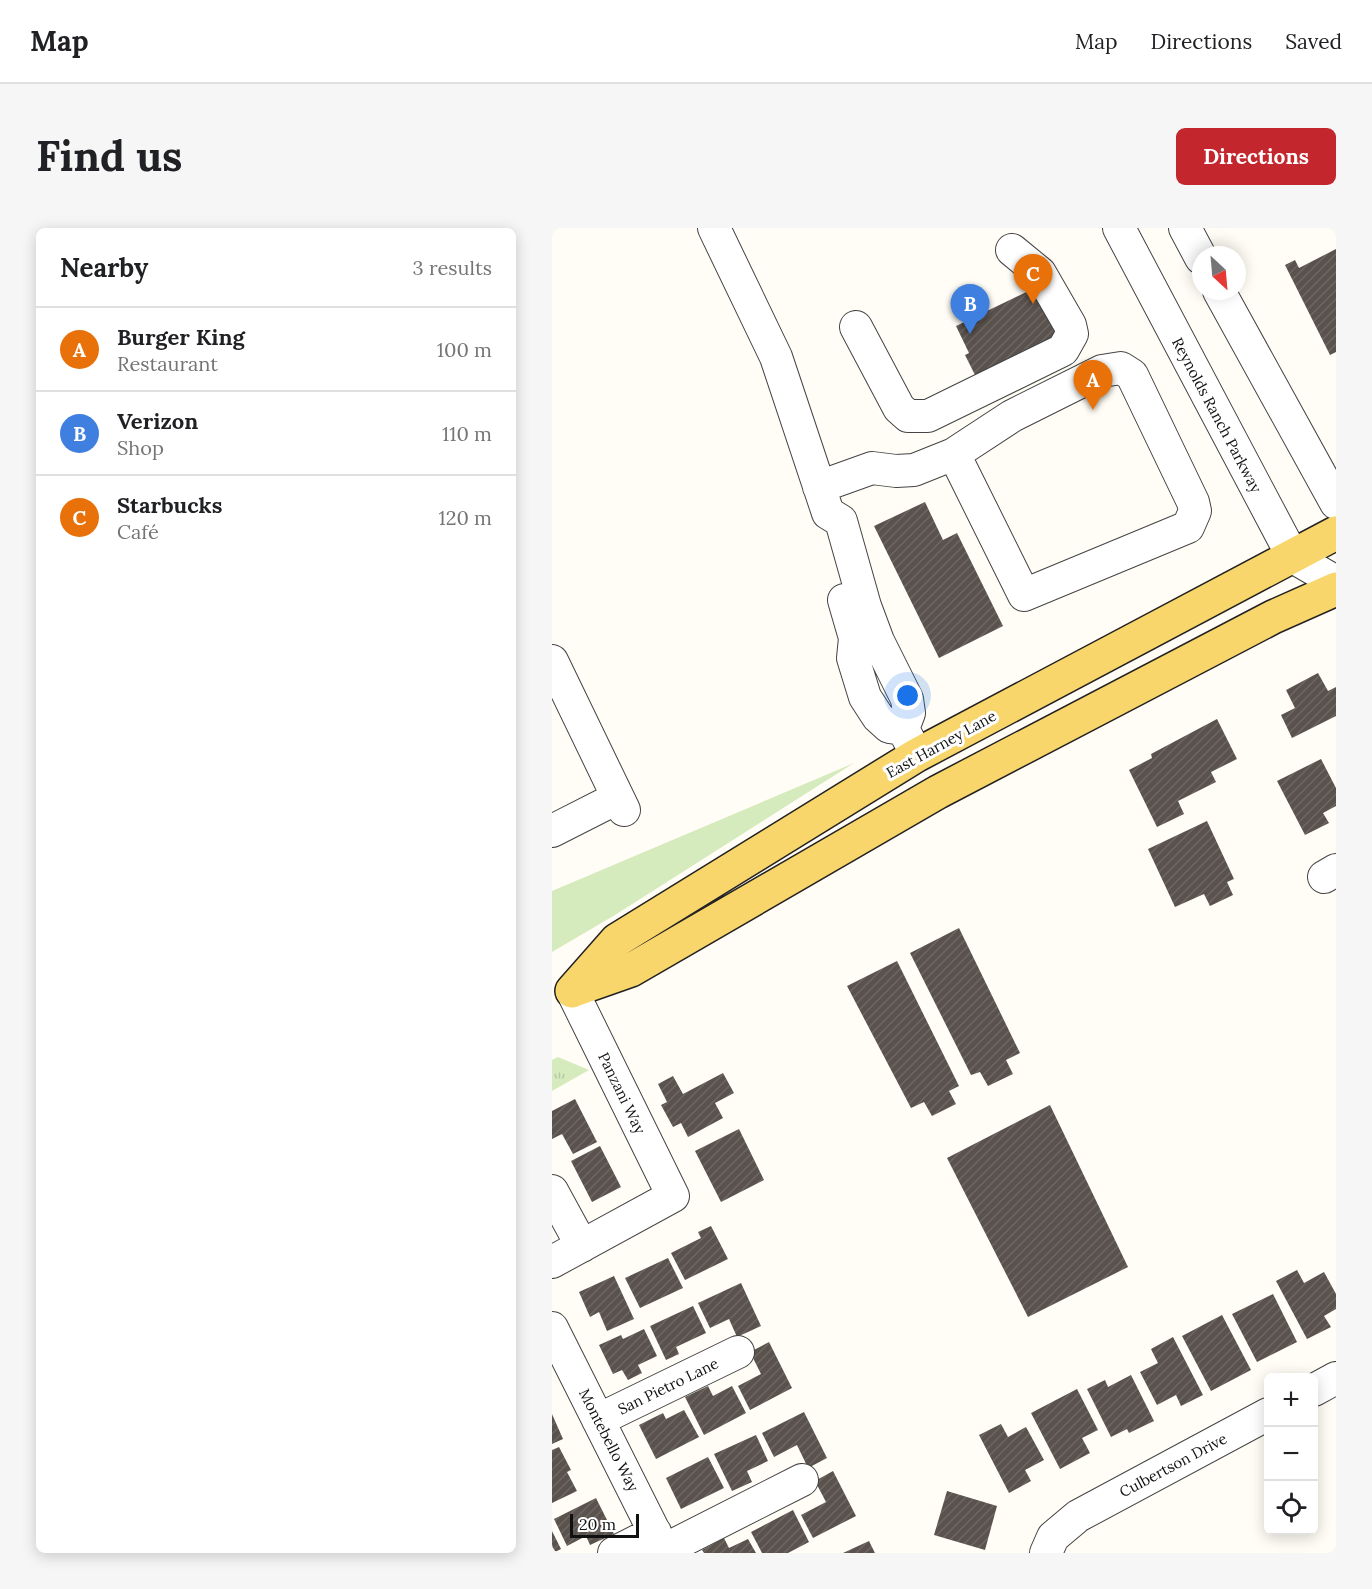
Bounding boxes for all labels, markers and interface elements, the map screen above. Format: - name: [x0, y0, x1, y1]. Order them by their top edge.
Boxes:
- text: Map: [30, 23, 89, 59]
- text: Map: [1075, 28, 1118, 55]
- text: Directions: [1151, 28, 1252, 55]
- text: Saved: [1285, 28, 1342, 55]
- button: Directions: [1176, 128, 1336, 185]
- text: Find us: [36, 129, 182, 183]
- north arrow: [1192, 246, 1246, 300]
- text: Nearby: [60, 251, 148, 284]
- pin: C: [1014, 254, 1052, 304]
- text: 3 results: [413, 255, 492, 280]
- pin: B: [950, 285, 990, 334]
- text: Burger King: [117, 323, 245, 351]
- street label: Reynolds Ranch Parkway: [1168, 334, 1266, 496]
- text: A: [73, 337, 86, 362]
- text: 100 m: [437, 337, 492, 362]
- text: Restaurant: [117, 351, 218, 376]
- pin: A: [1074, 360, 1112, 410]
- text: Verizon: [117, 407, 198, 435]
- text: B: [73, 421, 86, 446]
- text: 110 m: [442, 421, 492, 446]
- text: Shop: [117, 435, 164, 460]
- text: Starbucks: [117, 491, 222, 519]
- text: C: [73, 505, 86, 530]
- text: 120 m: [438, 505, 492, 530]
- text: Café: [117, 519, 159, 544]
- your location: [893, 681, 922, 710]
- street label: East Harney Lane: [883, 706, 999, 782]
- street label: Panzani Way: [594, 1049, 650, 1137]
- street label: San Pietro Lane: [615, 1353, 721, 1419]
- map controls: [1264, 1373, 1318, 1535]
- button: +: [1264, 1373, 1318, 1427]
- street label: Montebello Way: [575, 1385, 643, 1495]
- button: −: [1264, 1427, 1318, 1481]
- street label: Culbertson Drive: [1116, 1429, 1230, 1501]
- button: locate: [1264, 1481, 1318, 1535]
- scale bar: [570, 1511, 639, 1538]
- text: 20 m: [579, 1514, 616, 1534]

